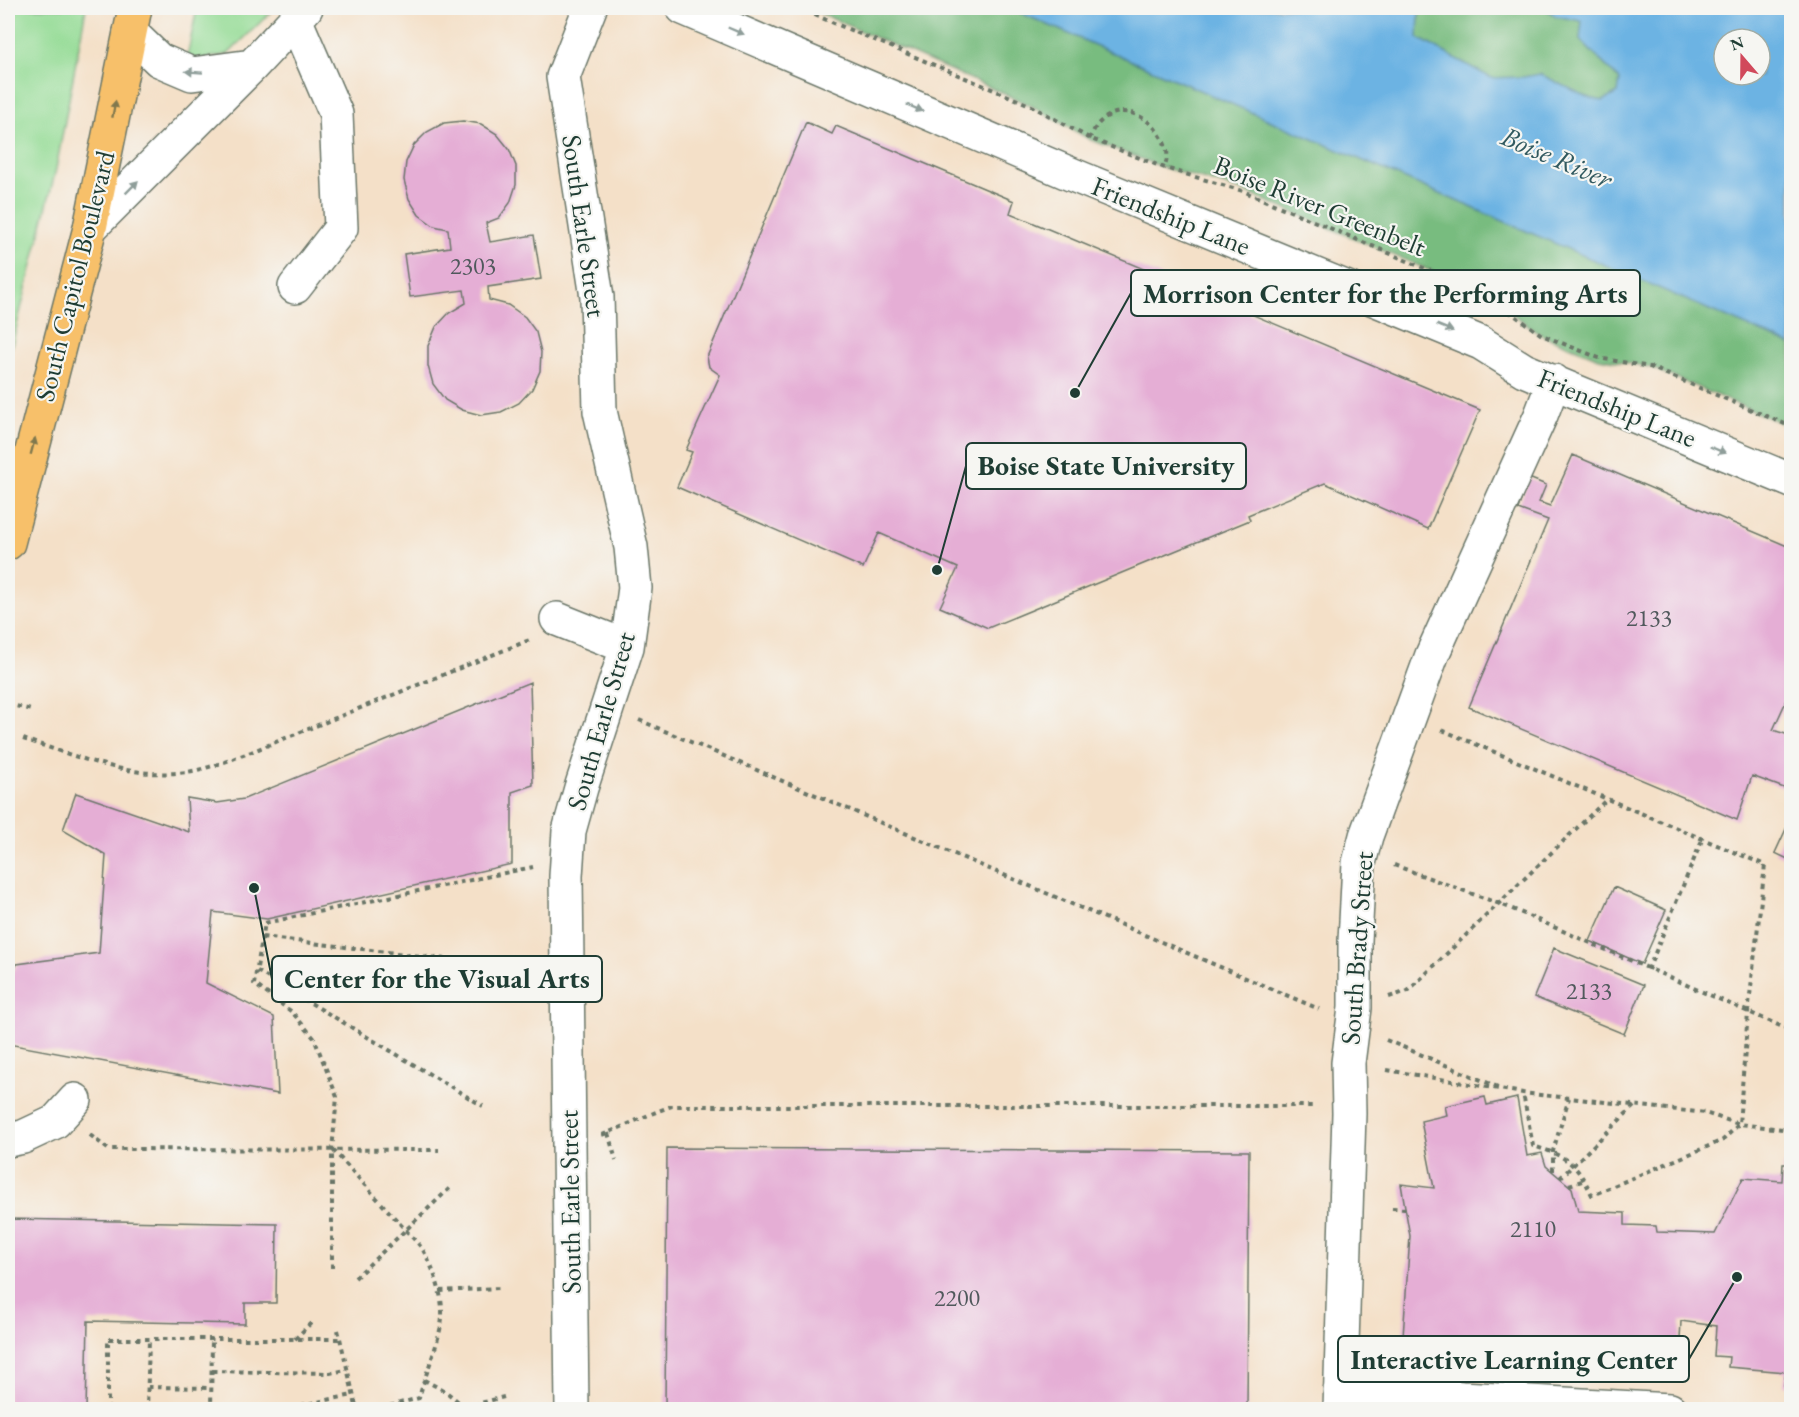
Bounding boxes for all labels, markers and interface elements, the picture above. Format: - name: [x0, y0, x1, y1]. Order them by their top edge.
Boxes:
- one-way arrow: [728, 26, 745, 35]
- north arrow: [1712, 27, 1772, 87]
- text: N: [1727, 31, 1747, 55]
- one-way arrow: [184, 67, 203, 77]
- one-way arrow: [110, 99, 119, 118]
- one-way arrow: [907, 103, 924, 112]
- water label: Boise River: [1495, 117, 1619, 197]
- street label: South Earle Street: [554, 132, 615, 320]
- street label: South Capitol Boulevard: [26, 147, 123, 405]
- street label: Boise River Greenbelt: [1209, 147, 1432, 264]
- street label: Friendship Lane: [1087, 168, 1256, 263]
- one-way arrow: [124, 180, 138, 194]
- house number: 2303: [450, 250, 496, 281]
- callout: Morrison Center for the Performing Arts: [1131, 270, 1640, 316]
- text: Morrison Center for the Performing Arts: [1143, 275, 1627, 311]
- one-way arrow: [1436, 323, 1454, 333]
- street label: Friendship Lane: [1533, 360, 1702, 455]
- one-way arrow: [29, 437, 38, 455]
- callout: Boise State University: [966, 443, 1246, 489]
- one-way arrow: [1709, 445, 1727, 455]
- text: Boise State University: [978, 447, 1235, 483]
- house number: 2133: [1626, 602, 1672, 633]
- street label: South Earle Street: [558, 627, 643, 814]
- street label: South Brady Street: [1332, 850, 1381, 1046]
- callout: Center for the Visual Arts: [272, 956, 602, 1002]
- text: Center for the Visual Arts: [284, 960, 590, 996]
- house number: 2133: [1566, 975, 1612, 1006]
- street label: South Earle Street: [550, 1109, 589, 1294]
- house number: 2110: [1510, 1213, 1556, 1244]
- house number: 2200: [934, 1282, 980, 1313]
- callout: Interactive Learning Center: [1338, 1336, 1689, 1382]
- text: Interactive Learning Center: [1351, 1341, 1678, 1377]

